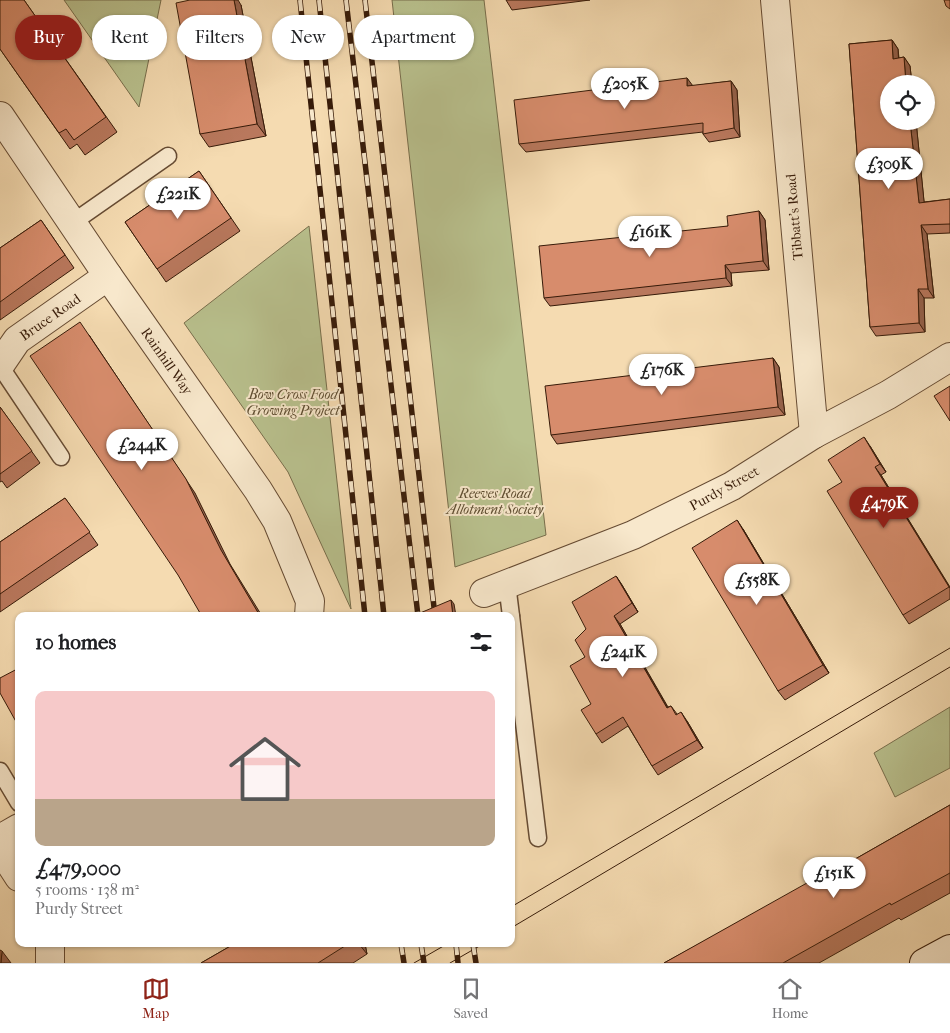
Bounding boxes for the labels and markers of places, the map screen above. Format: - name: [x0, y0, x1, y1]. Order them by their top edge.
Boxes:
- pin: £205K: [590, 68, 660, 110]
- pin: £309K: [854, 148, 924, 190]
- pin: £221K: [143, 178, 213, 220]
- pin: £161K: [615, 216, 685, 258]
- pin: £176K: [627, 354, 697, 396]
- pin: £244K: [107, 428, 177, 471]
- pin: £479K: [849, 486, 919, 529]
- pin: £558K: [722, 564, 792, 606]
- pin: £241K: [588, 636, 658, 678]
- pin: £151K: [799, 856, 869, 899]

